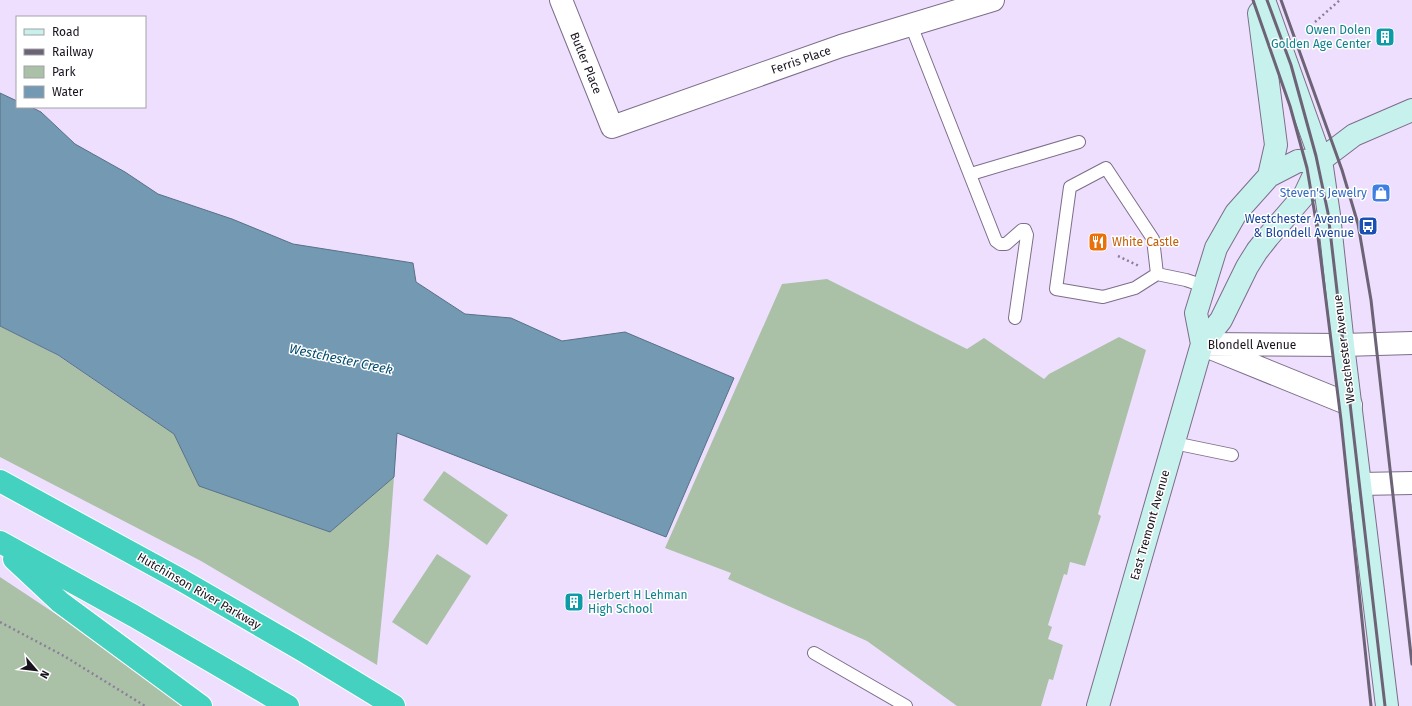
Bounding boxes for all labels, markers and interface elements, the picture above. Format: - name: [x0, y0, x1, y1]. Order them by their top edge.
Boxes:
- legend: [16, 16, 146, 108]
- place label: Owen Dolen Golden Age Center: [1271, 23, 1371, 51]
- text: Road: [52, 25, 80, 39]
- building icon: Owen Dolen Golden Age Center: [1374, 26, 1396, 48]
- street label: Butler Place: [567, 30, 605, 96]
- street label: Ferris Place: [769, 43, 833, 77]
- text: Railway: [52, 45, 93, 59]
- text: Park: [52, 65, 76, 79]
- text: Water: [52, 85, 84, 99]
- shop icon: Steven's Jewelry: [1370, 182, 1392, 204]
- place label: Steven's Jewelry: [1280, 186, 1367, 200]
- place label: Westchester Avenue & Blondell Avenue: [1245, 212, 1354, 240]
- bus stop icon: Westchester Avenue & Blondell Avenue: [1357, 215, 1379, 237]
- restaurant icon: White Castle: [1087, 231, 1109, 253]
- place label: White Castle: [1112, 235, 1179, 249]
- street label: Westchester Avenue: [1330, 294, 1358, 404]
- street label: Blondell Avenue: [1208, 338, 1296, 352]
- water label: Westchester Creek: [288, 341, 394, 377]
- street label: East Tremont Avenue: [1128, 468, 1172, 582]
- street label: Hutchinson River Parkway: [135, 550, 263, 632]
- place label: Herbert H Lehman High School: [588, 588, 688, 616]
- building icon: Herbert H Lehman High School: [563, 591, 585, 613]
- north arrow: [16, 650, 56, 690]
- text: N: [37, 668, 52, 681]

